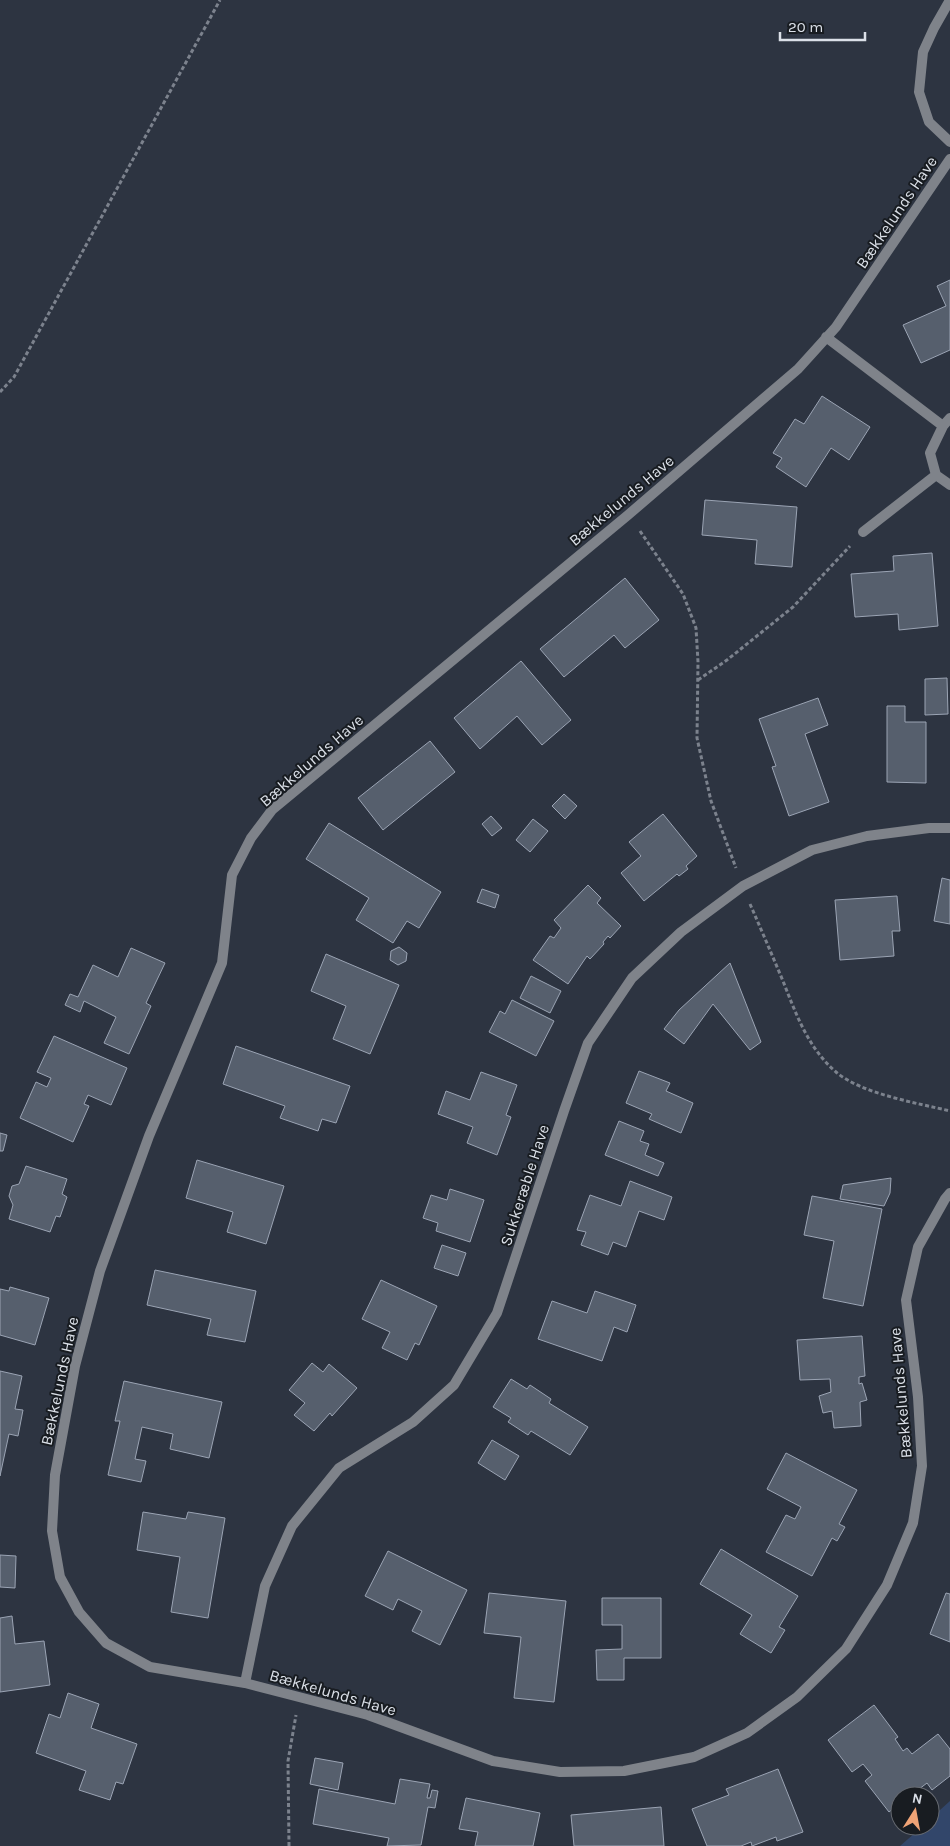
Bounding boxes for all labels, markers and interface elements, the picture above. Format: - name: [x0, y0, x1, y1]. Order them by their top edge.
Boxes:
- scale bar: [780, 10, 865, 42]
- text: 20 m: [788, 18, 823, 36]
- street label: Bækkelunds Have: [852, 153, 941, 272]
- street label: Bækkelunds Have: [565, 451, 678, 550]
- street label: Bækkelunds Have: [256, 710, 367, 811]
- street label: Sukkeræble Have: [496, 1122, 553, 1248]
- street label: Bækkelunds Have: [37, 1315, 82, 1447]
- street label: Bækkelunds Have: [885, 1327, 916, 1459]
- street label: Bækkelunds Have: [267, 1665, 398, 1720]
- north arrow: [890, 1786, 940, 1836]
- text: N: [911, 1789, 924, 1808]

